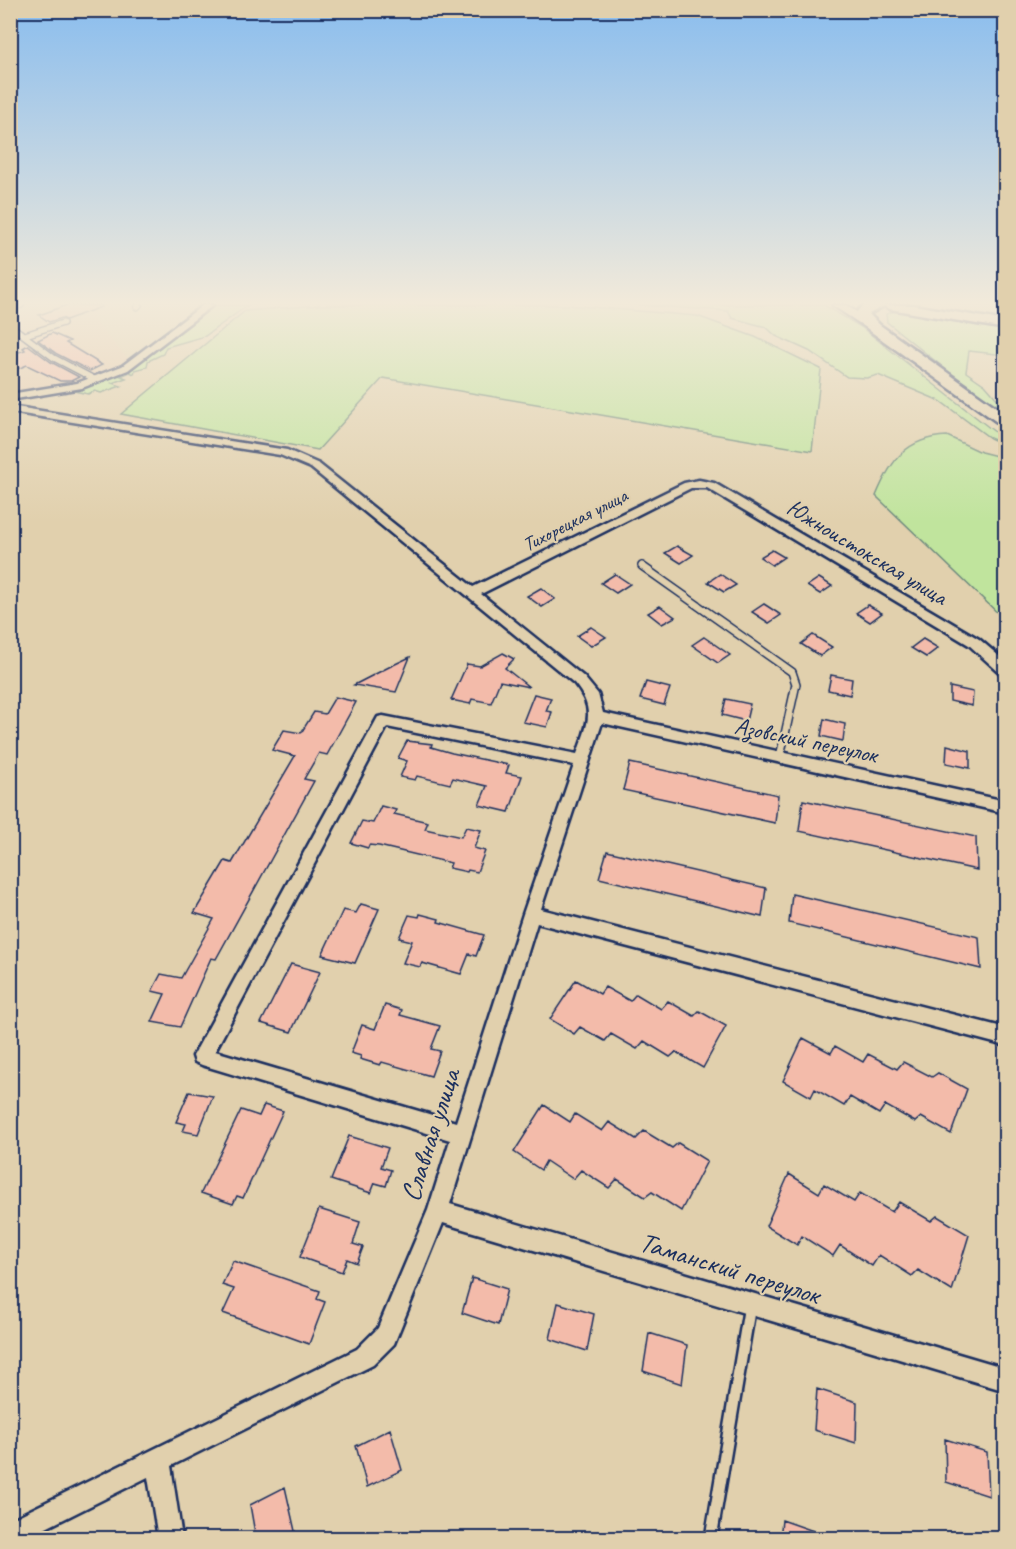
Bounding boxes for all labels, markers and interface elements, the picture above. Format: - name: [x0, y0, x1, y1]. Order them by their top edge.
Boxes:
- street label: Тихорецкая улица: [518, 482, 633, 557]
- street label: Южноистокская улица: [781, 492, 954, 612]
- street label: Азовский переулок: [732, 710, 882, 771]
- street label: Славная улица: [392, 1062, 469, 1205]
- street label: Таманский переулок: [636, 1224, 827, 1313]

